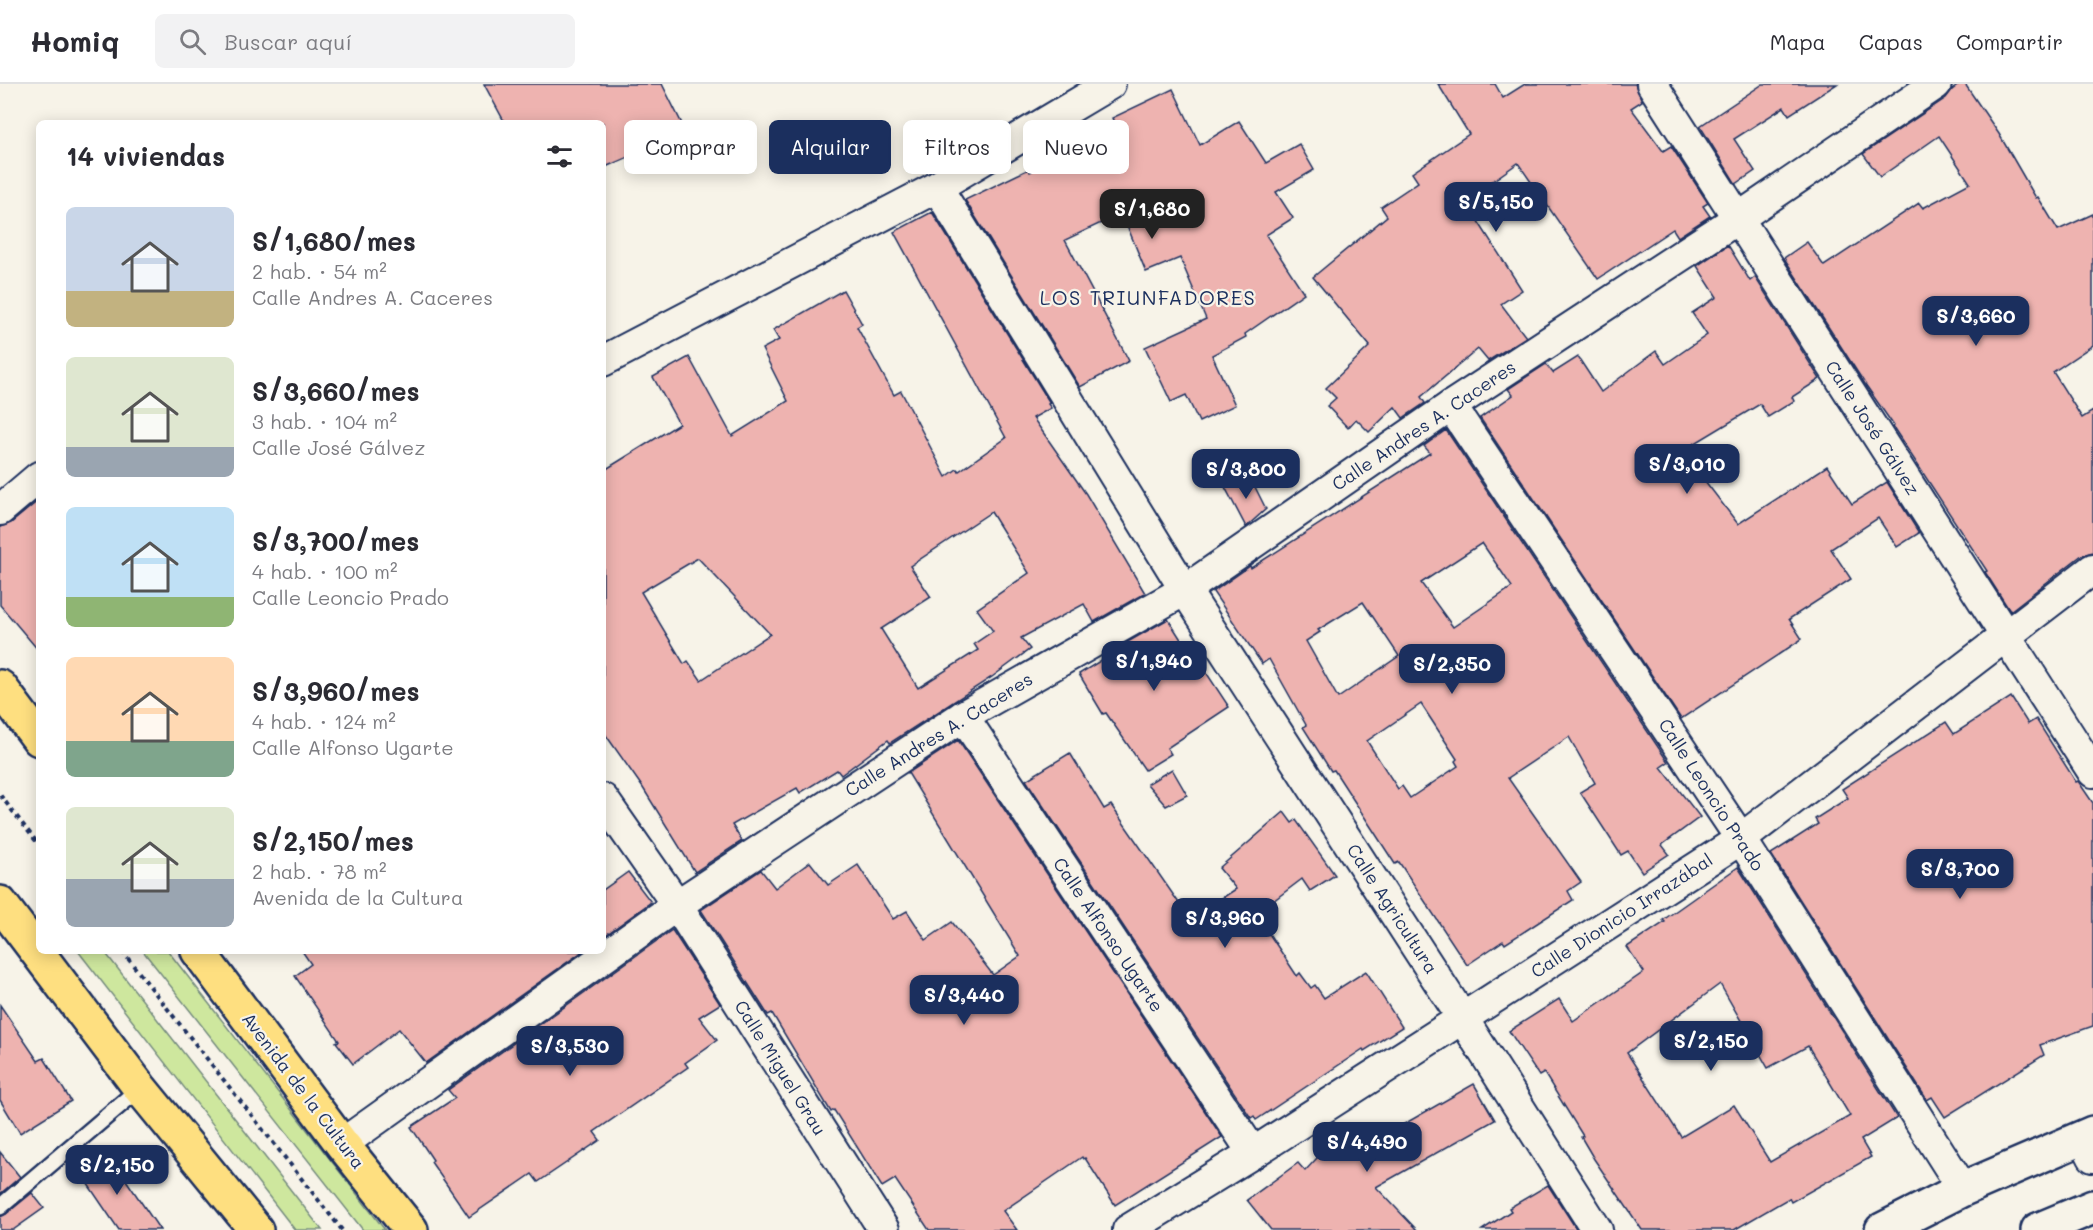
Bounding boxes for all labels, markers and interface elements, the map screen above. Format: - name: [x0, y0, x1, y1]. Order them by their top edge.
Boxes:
- search box: [155, 14, 575, 68]
- text: Homiq: [30, 23, 119, 59]
- icon: search: [176, 25, 209, 58]
- text: Buscar aquí: [224, 27, 352, 56]
- text: Mapa: [1770, 28, 1826, 55]
- text: Capas: [1859, 28, 1923, 55]
- text: Compartir: [1956, 28, 2063, 55]
- chip: Comprar: [624, 120, 757, 174]
- chip: Alquilar: [769, 120, 891, 174]
- chip: Filtros: [903, 120, 1011, 174]
- chip: Nuevo: [1023, 120, 1129, 174]
- text: 14 viviendas: [66, 139, 225, 173]
- icon: filters: [543, 140, 576, 173]
- pin: S/5,150: [1441, 182, 1551, 233]
- text: S/5,150: [1458, 188, 1534, 214]
- pin: S/1,680: [1097, 189, 1207, 240]
- text: S/1,680: [1114, 195, 1190, 221]
- text: S/1,680/mes: [252, 224, 416, 258]
- icon: home: [114, 231, 186, 303]
- text: 2 hab. · 54 m²: [252, 258, 387, 284]
- text: Calle Andres A. Caceres: [252, 284, 493, 310]
- district label: LOS TRIUNFADORES: [1040, 284, 1256, 310]
- pin: S/3,660: [1921, 296, 2031, 347]
- text: S/3,660: [1936, 302, 2016, 328]
- street label: Calle Andres A. Caceres: [1327, 355, 1520, 496]
- street label: Calle José Gálvez: [1820, 356, 1925, 499]
- text: S/3,660/mes: [252, 374, 420, 408]
- icon: home: [114, 381, 186, 453]
- text: 3 hab. · 104 m²: [252, 408, 397, 434]
- text: Calle José Gálvez: [252, 434, 425, 460]
- pin: S/3,010: [1632, 444, 1742, 495]
- pin: S/3,800: [1191, 449, 1301, 500]
- text: S/3,010: [1649, 450, 1725, 476]
- text: S/3,800: [1206, 455, 1286, 481]
- text: S/3,700/mes: [252, 524, 419, 558]
- icon: home: [114, 531, 186, 603]
- text: 4 hab. · 100 m²: [252, 558, 398, 584]
- text: Calle Leoncio Prado: [252, 584, 449, 610]
- pin: S/1,940: [1099, 641, 1209, 692]
- pin: S/2,350: [1397, 644, 1507, 695]
- text: S/1,940: [1116, 647, 1192, 673]
- text: S/2,350: [1413, 650, 1491, 676]
- street label: Calle Andres A. Caceres: [840, 667, 1037, 802]
- text: S/3,960/mes: [252, 674, 420, 708]
- icon: home: [114, 681, 186, 753]
- text: 4 hab. · 124 m²: [252, 708, 396, 734]
- street label: Calle Leoncio Prado: [1654, 714, 1770, 876]
- text: Calle Alfonso Ugarte: [252, 734, 454, 760]
- text: S/2,150/mes: [252, 824, 414, 858]
- icon: home: [114, 831, 186, 903]
- street label: Calle Agricultura: [1342, 839, 1444, 978]
- street label: Calle Dionicio Irrazábal: [1526, 847, 1717, 983]
- pin: S/3,700: [1905, 849, 2015, 900]
- street label: Calle Alfonso Ugarte: [1048, 852, 1170, 1016]
- text: S/3,700: [1920, 855, 2000, 881]
- text: 2 hab. · 78 m²: [252, 858, 387, 884]
- text: Avenida de la Cultura: [252, 884, 463, 910]
- pin: S/3,960: [1170, 898, 1280, 949]
- text: S/3,960: [1185, 904, 1265, 930]
- pin: S/3,440: [909, 975, 1019, 1026]
- text: S/3,440: [924, 981, 1004, 1007]
- street label: Calle Miguel Grau: [730, 995, 832, 1140]
- street label: Avenida de la Cultura: [237, 1007, 371, 1174]
- pin: S/2,150: [1656, 1021, 1766, 1072]
- pin: S/3,530: [515, 1026, 625, 1077]
- text: S/2,150: [1674, 1027, 1748, 1053]
- text: S/3,530: [531, 1032, 609, 1058]
- pin: S/4,490: [1312, 1122, 1422, 1173]
- text: S/4,490: [1327, 1128, 1407, 1154]
- pin: S/2,150: [62, 1145, 172, 1196]
- text: S/2,150: [80, 1151, 154, 1177]

